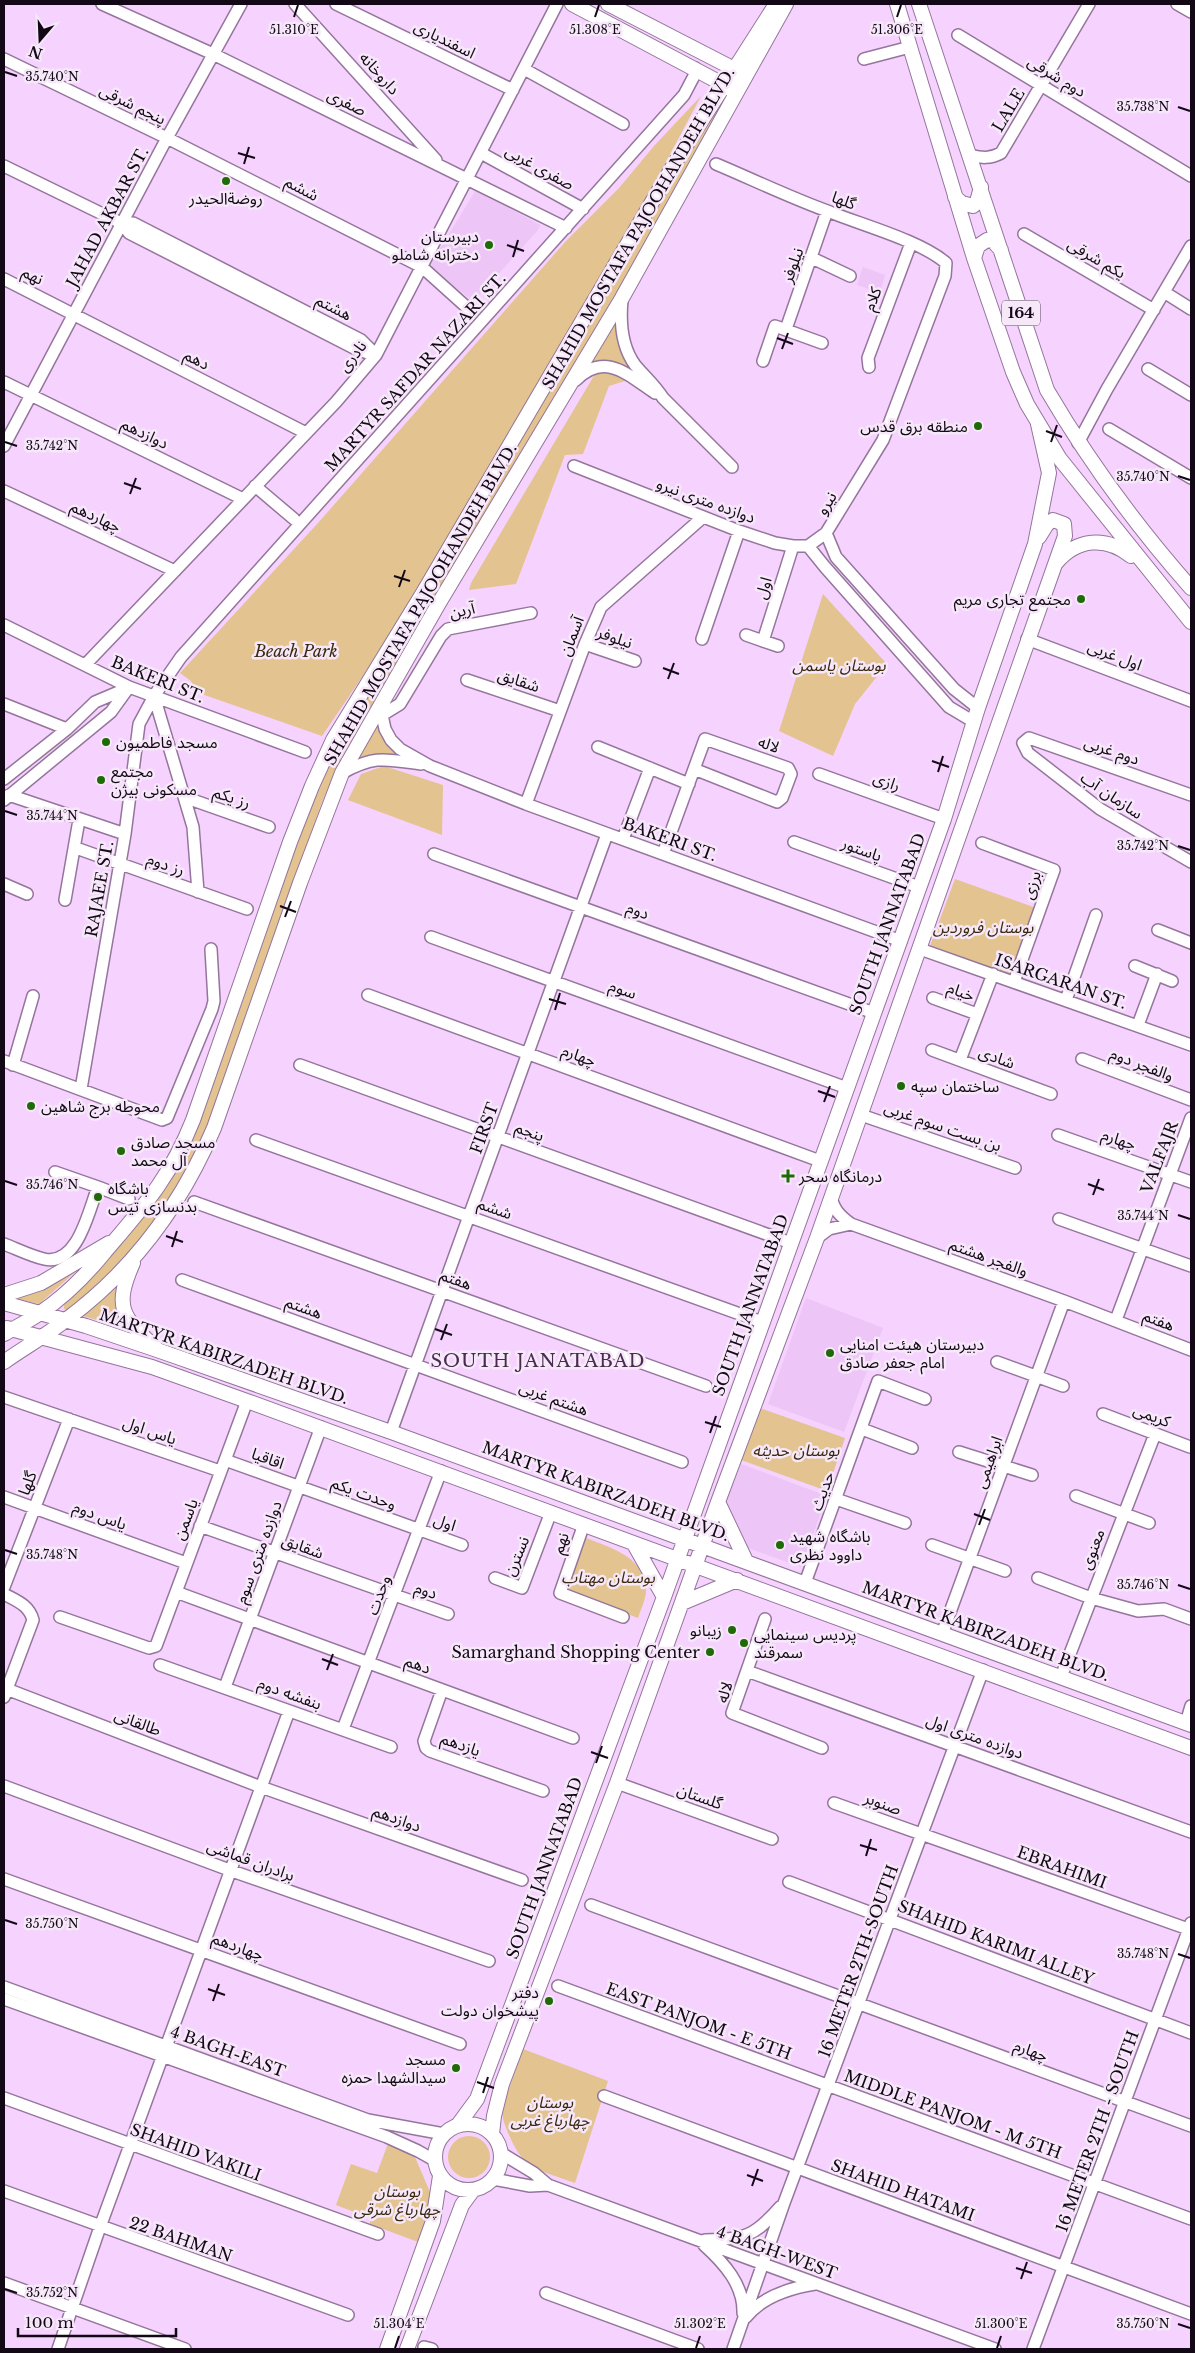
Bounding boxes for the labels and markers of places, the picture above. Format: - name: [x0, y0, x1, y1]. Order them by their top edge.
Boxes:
- marker: روضةالحیدر: [220, 175, 232, 187]
- place label: روضةالحیدر: [188, 188, 263, 208]
- place label: دبیرستان دخترانه شاملو: [392, 226, 479, 264]
- marker: دبیرستان دخترانه شاملو: [483, 239, 495, 251]
- place label: منطقه برق قدس: [860, 416, 968, 436]
- marker: منطقه برق قدس: [972, 420, 984, 432]
- place label: مجتمع تجاری مریم: [954, 589, 1071, 612]
- marker: مجتمع تجاری مریم: [1075, 593, 1087, 605]
- place label: مسجد فاطمیون: [116, 732, 218, 752]
- marker: مسجد فاطمیون: [100, 736, 112, 748]
- place label: مجتمع مسکونی بیژن: [111, 761, 197, 799]
- marker: مجتمع مسکونی بیژن: [95, 774, 107, 786]
- place label: ساختمان سپه: [911, 1076, 999, 1097]
- marker: ساختمان سپه: [895, 1080, 907, 1092]
- place label: محوطه برج شاهین: [41, 1096, 160, 1119]
- marker: محوطه برج شاهین: [25, 1100, 37, 1112]
- place label: مسجد صادق آل محمد: [131, 1132, 215, 1171]
- marker: مسجد صادق آل محمد: [115, 1145, 127, 1157]
- place label: درمانگاه سحر: [798, 1166, 882, 1186]
- marker: درمانگاه سحر: [781, 1169, 795, 1183]
- place label: باشگاه بدنسازی تیس: [108, 1178, 197, 1216]
- marker: باشگاه بدنسازی تیس: [92, 1191, 104, 1203]
- place label: دبیرستان هیئت امنایی امام جعفر صادق: [840, 1334, 984, 1375]
- marker: دبیرستان هیئت امنایی امام جعفر صادق: [824, 1347, 836, 1359]
- place label: باشگاه شهید داوود نظری: [790, 1526, 871, 1564]
- marker: باشگاه شهید داوود نظری: [774, 1539, 786, 1551]
- place label: زیبانو: [690, 1620, 722, 1640]
- marker: زیبانو: [726, 1624, 738, 1636]
- place label: پردیس سینمایی سمرقند: [754, 1624, 856, 1662]
- marker: پردیس سینمایی سمرقند: [738, 1637, 750, 1649]
- place label: Samarghand Shopping Center: [451, 1642, 700, 1662]
- marker: Samarghand Shopping Center: [704, 1646, 716, 1658]
- place label: دفتر پیشخوان دولت: [441, 1982, 539, 2021]
- marker: دفتر پیشخوان دولت: [543, 1995, 555, 2007]
- place label: مسجد سیدالشهدا حمزه: [342, 2049, 446, 2087]
- marker: مسجد سیدالشهدا حمزه: [450, 2062, 462, 2074]

